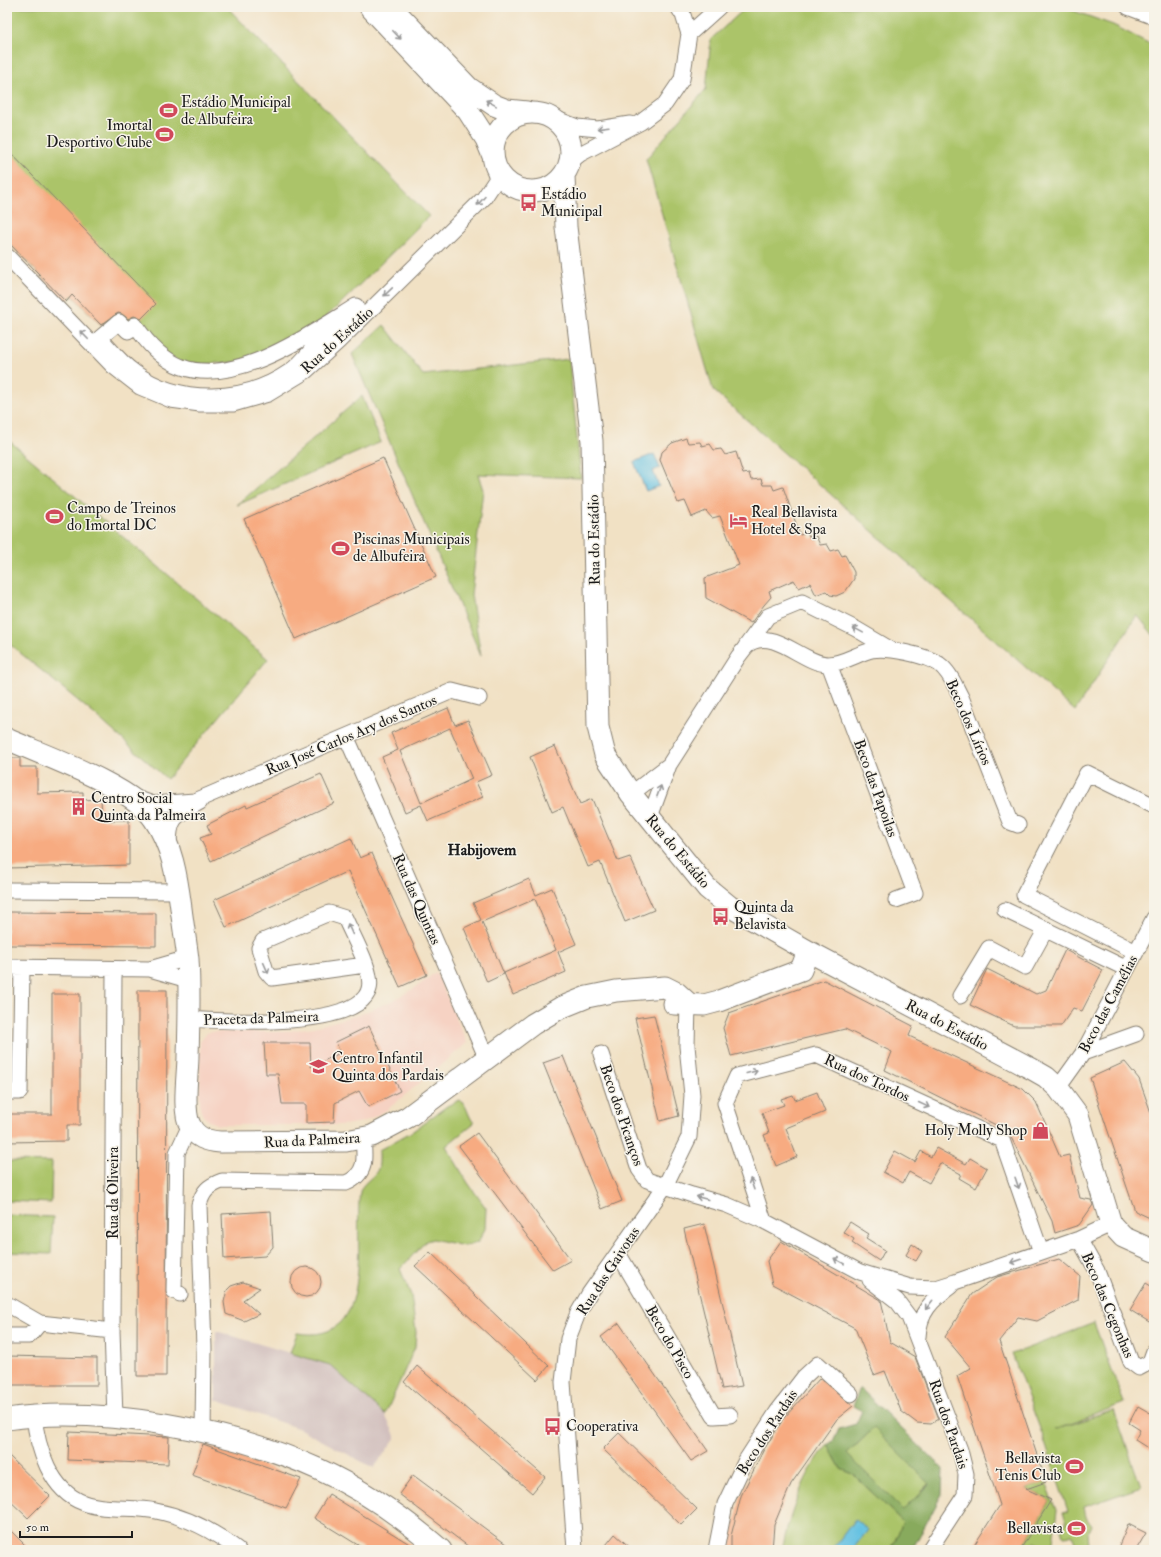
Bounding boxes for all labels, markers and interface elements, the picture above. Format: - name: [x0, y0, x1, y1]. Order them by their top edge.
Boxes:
- one-way arrow: [392, 30, 401, 40]
- place label: Estádio Municipal de Albufeira: [181, 93, 291, 129]
- one-way arrow: [485, 98, 497, 106]
- sports icon: Estádio Municipal de Albufeira: [158, 101, 178, 121]
- place label: Imortal Desportivo Clube: [46, 116, 152, 153]
- sports icon: Imortal Desportivo Clube: [155, 124, 175, 144]
- one-way arrow: [597, 124, 610, 132]
- place label: Estádio Municipal: [541, 185, 602, 222]
- bus stop icon: Estádio Municipal: [518, 193, 538, 213]
- one-way arrow: [477, 195, 486, 205]
- one-way arrow: [383, 287, 393, 297]
- street label: Rua do Estádio: [297, 303, 377, 378]
- one-way arrow: [79, 330, 88, 340]
- street label: Rua do Estádio: [584, 494, 605, 586]
- place label: Campo de Treinos do Imortal DC: [67, 499, 176, 535]
- place label: Real Bellavista Hotel & Spa: [751, 503, 838, 540]
- sports icon: Campo de Treinos do Imortal DC: [44, 507, 64, 527]
- hotel icon: Real Bellavista Hotel & Spa: [728, 511, 748, 531]
- place label: Piscinas Municipais de Albufeira: [353, 530, 470, 566]
- sports icon: Piscinas Municipais de Albufeira: [330, 538, 350, 558]
- one-way arrow: [852, 626, 864, 634]
- street label: Beco dos Lírios: [941, 676, 996, 768]
- street label: Rua José Carlos Ary dos Santos: [263, 691, 440, 781]
- street label: Beco das Papoilas: [848, 737, 902, 840]
- one-way arrow: [656, 786, 664, 798]
- place label: Centro Social Quinta da Palmeira: [91, 789, 207, 825]
- building icon: Centro Social Quinta da Palmeira: [68, 797, 88, 817]
- street label: Rua do Estádio: [641, 810, 714, 892]
- district label: Habijovem: [448, 840, 517, 860]
- street label: Rua das Quintas: [388, 851, 445, 948]
- place label: Quinta da Belavista: [734, 898, 795, 934]
- bus stop icon: Quinta da Belavista: [711, 906, 731, 926]
- one-way arrow: [346, 924, 353, 936]
- street label: Beco das Camélias: [1075, 952, 1142, 1057]
- one-way arrow: [263, 962, 270, 974]
- street label: Rua do Estádio: [902, 996, 991, 1055]
- street label: Praceta da Palmeira: [203, 1007, 320, 1030]
- place label: Centro Infantil Quinta dos Pardais: [332, 1049, 444, 1085]
- street label: Rua dos Tordos: [821, 1050, 913, 1107]
- school or university icon: Centro Infantil Quinta dos Pardais: [309, 1057, 329, 1077]
- street label: Beco dos Picanços: [595, 1062, 648, 1169]
- one-way arrow: [745, 1068, 758, 1075]
- one-way arrow: [918, 1102, 930, 1109]
- shop icon: Holy Molly Shop: [1030, 1120, 1050, 1140]
- place label: Holy Molly Shop: [924, 1121, 1027, 1141]
- street label: Rua da Palmeira: [263, 1128, 361, 1153]
- street label: Rua da Oliveira: [104, 1146, 123, 1239]
- one-way arrow: [1013, 1176, 1021, 1188]
- one-way arrow: [748, 1177, 755, 1190]
- one-way arrow: [695, 1194, 708, 1201]
- street label: Rua das Gaivotas: [573, 1223, 644, 1319]
- street label: Beco das Cegonhas: [1077, 1249, 1138, 1361]
- one-way arrow: [834, 1257, 846, 1265]
- one-way arrow: [1010, 1257, 1022, 1265]
- one-way arrow: [924, 1300, 933, 1311]
- street label: Beco do Pisco: [641, 1302, 698, 1382]
- street label: Rua dos Pardais: [924, 1377, 973, 1471]
- street label: Beco dos Pardais: [733, 1386, 802, 1479]
- bus stop icon: Cooperativa: [543, 1416, 563, 1436]
- place label: Cooperativa: [566, 1417, 639, 1437]
- place label: Bellavista Tenis Club: [996, 1449, 1062, 1485]
- sports icon: Bellavista Tenis Club: [1064, 1457, 1084, 1477]
- scale bar: [20, 1513, 132, 1539]
- sports icon: Bellavista: [1066, 1518, 1086, 1538]
- place label: Bellavista: [1007, 1519, 1064, 1538]
- text: 50 m: [26, 1520, 50, 1535]

